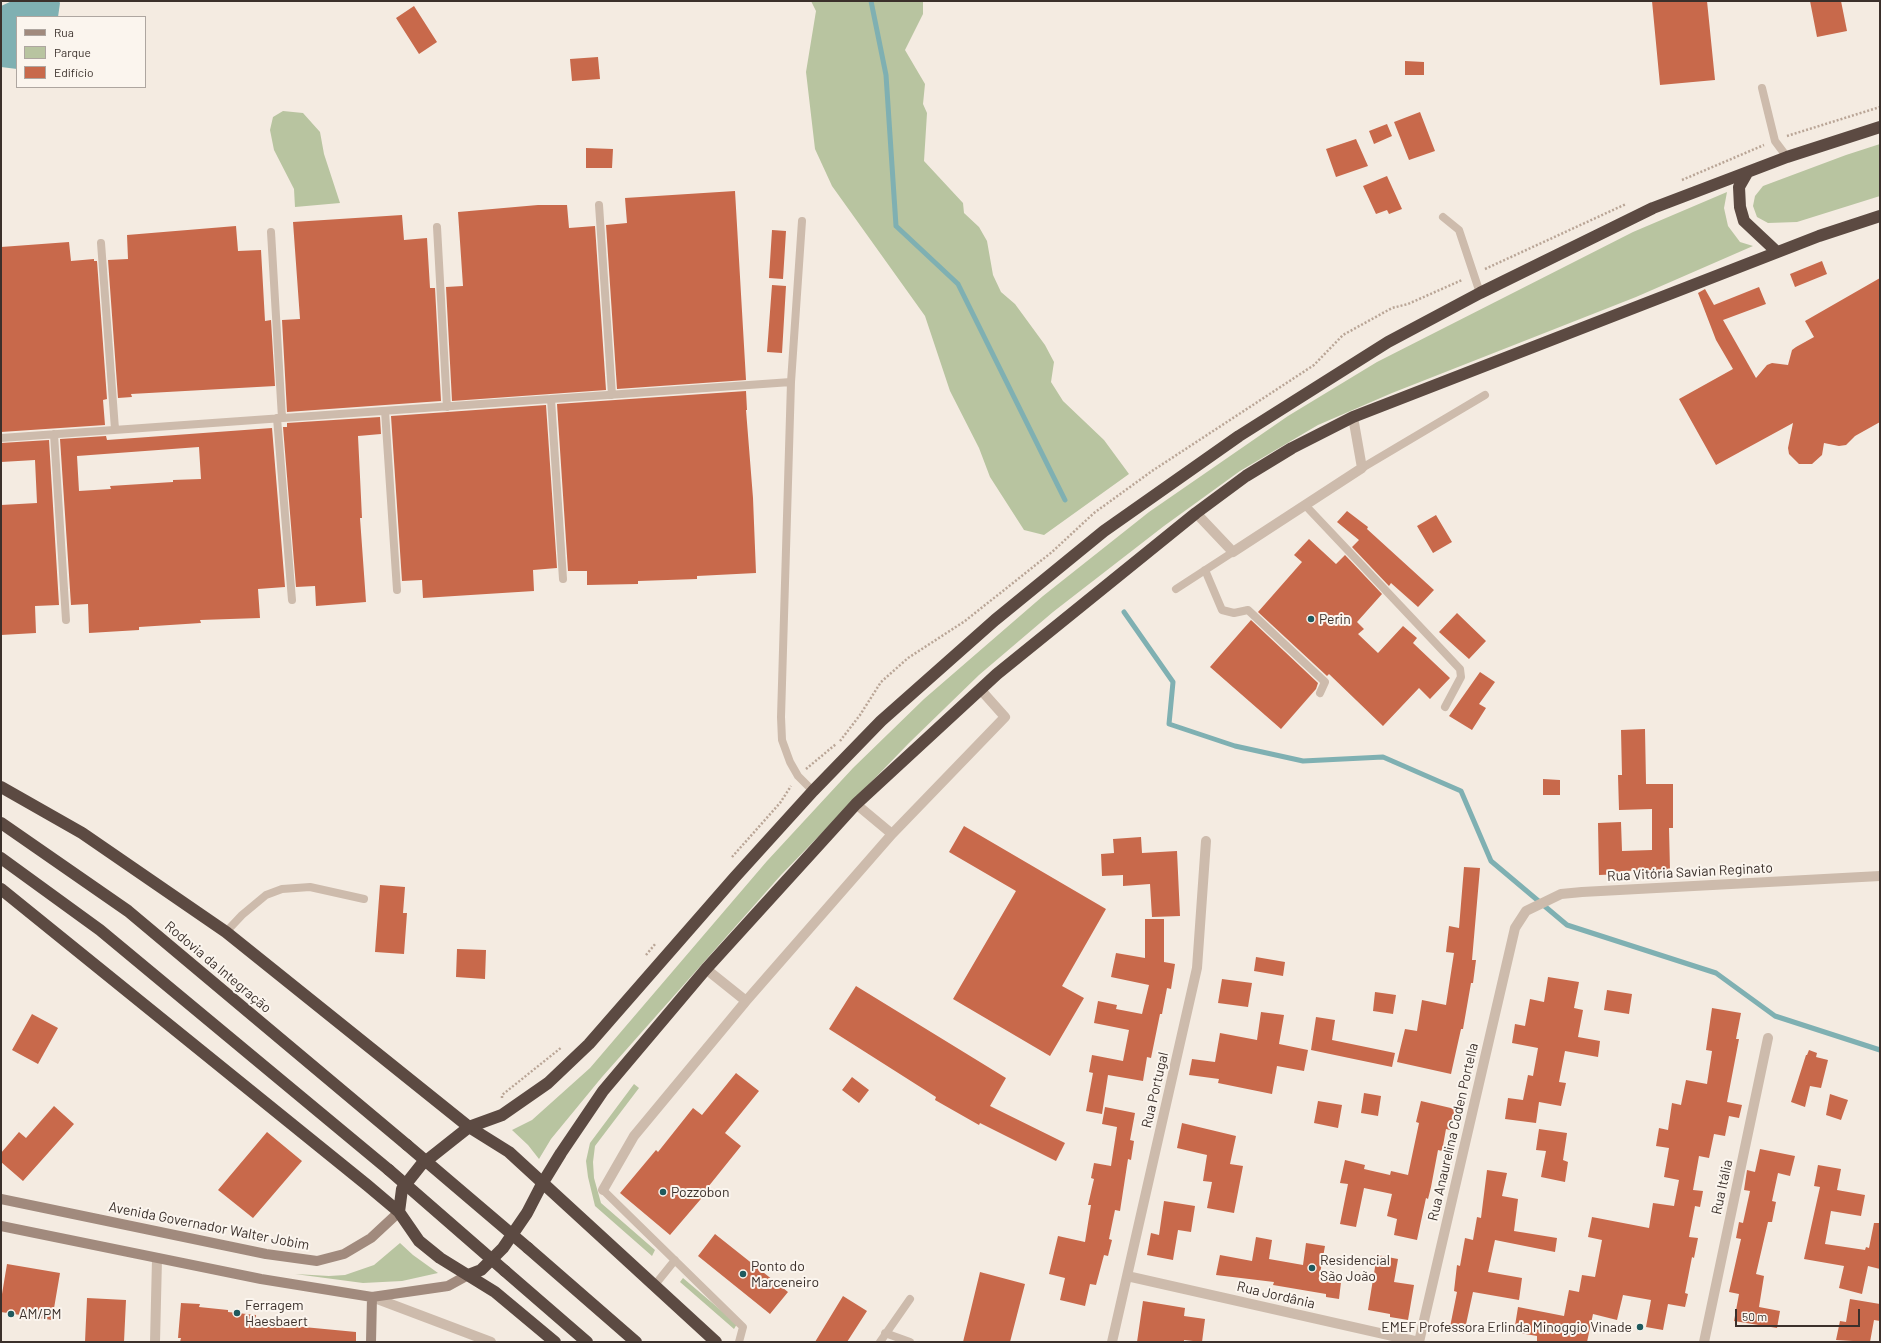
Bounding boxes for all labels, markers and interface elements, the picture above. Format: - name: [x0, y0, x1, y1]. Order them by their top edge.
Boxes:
- legend: [16, 16, 146, 88]
- text: Rua: [54, 25, 74, 39]
- text: Parque: [54, 45, 91, 59]
- text: Edifício: [54, 65, 94, 79]
- place label: Perin: [1319, 611, 1351, 627]
- marker: Perin: [1306, 614, 1316, 624]
- street label: Rua Vitória Savian Reginato: [1607, 859, 1773, 885]
- street label: Rodovia da Integração: [161, 917, 275, 1017]
- street label: Rua Anaurelina Coden Portella: [1424, 1041, 1482, 1223]
- street label: Rua Portugal: [1138, 1050, 1172, 1130]
- street label: Rua Itália: [1708, 1158, 1736, 1216]
- place label: Pozzobon: [671, 1184, 729, 1200]
- marker: Pozzobon: [658, 1187, 668, 1197]
- street label: Avenida Governador Walter Jobim: [107, 1198, 311, 1254]
- place label: Residencial São João: [1320, 1252, 1390, 1284]
- place label: Ponto do Marceneiro: [751, 1258, 819, 1290]
- marker: Residencial São João: [1307, 1263, 1317, 1273]
- marker: Ponto do Marceneiro: [738, 1269, 748, 1279]
- street label: Rua Jordânia: [1235, 1278, 1317, 1312]
- place label: Ferragem Haesbaert: [245, 1297, 308, 1330]
- scale bar: [1737, 1301, 1862, 1327]
- place label: AM/PM: [19, 1306, 61, 1322]
- marker: Ferragem Haesbaert: [232, 1308, 242, 1318]
- marker: AM/PM: [6, 1309, 16, 1319]
- text: 50 m: [1742, 1309, 1767, 1323]
- place label: EMEF Professora Erlinda Minoggio Vinade: [1381, 1319, 1632, 1335]
- marker: EMEF Professora Erlinda Minoggio Vinade: [1635, 1322, 1645, 1332]

